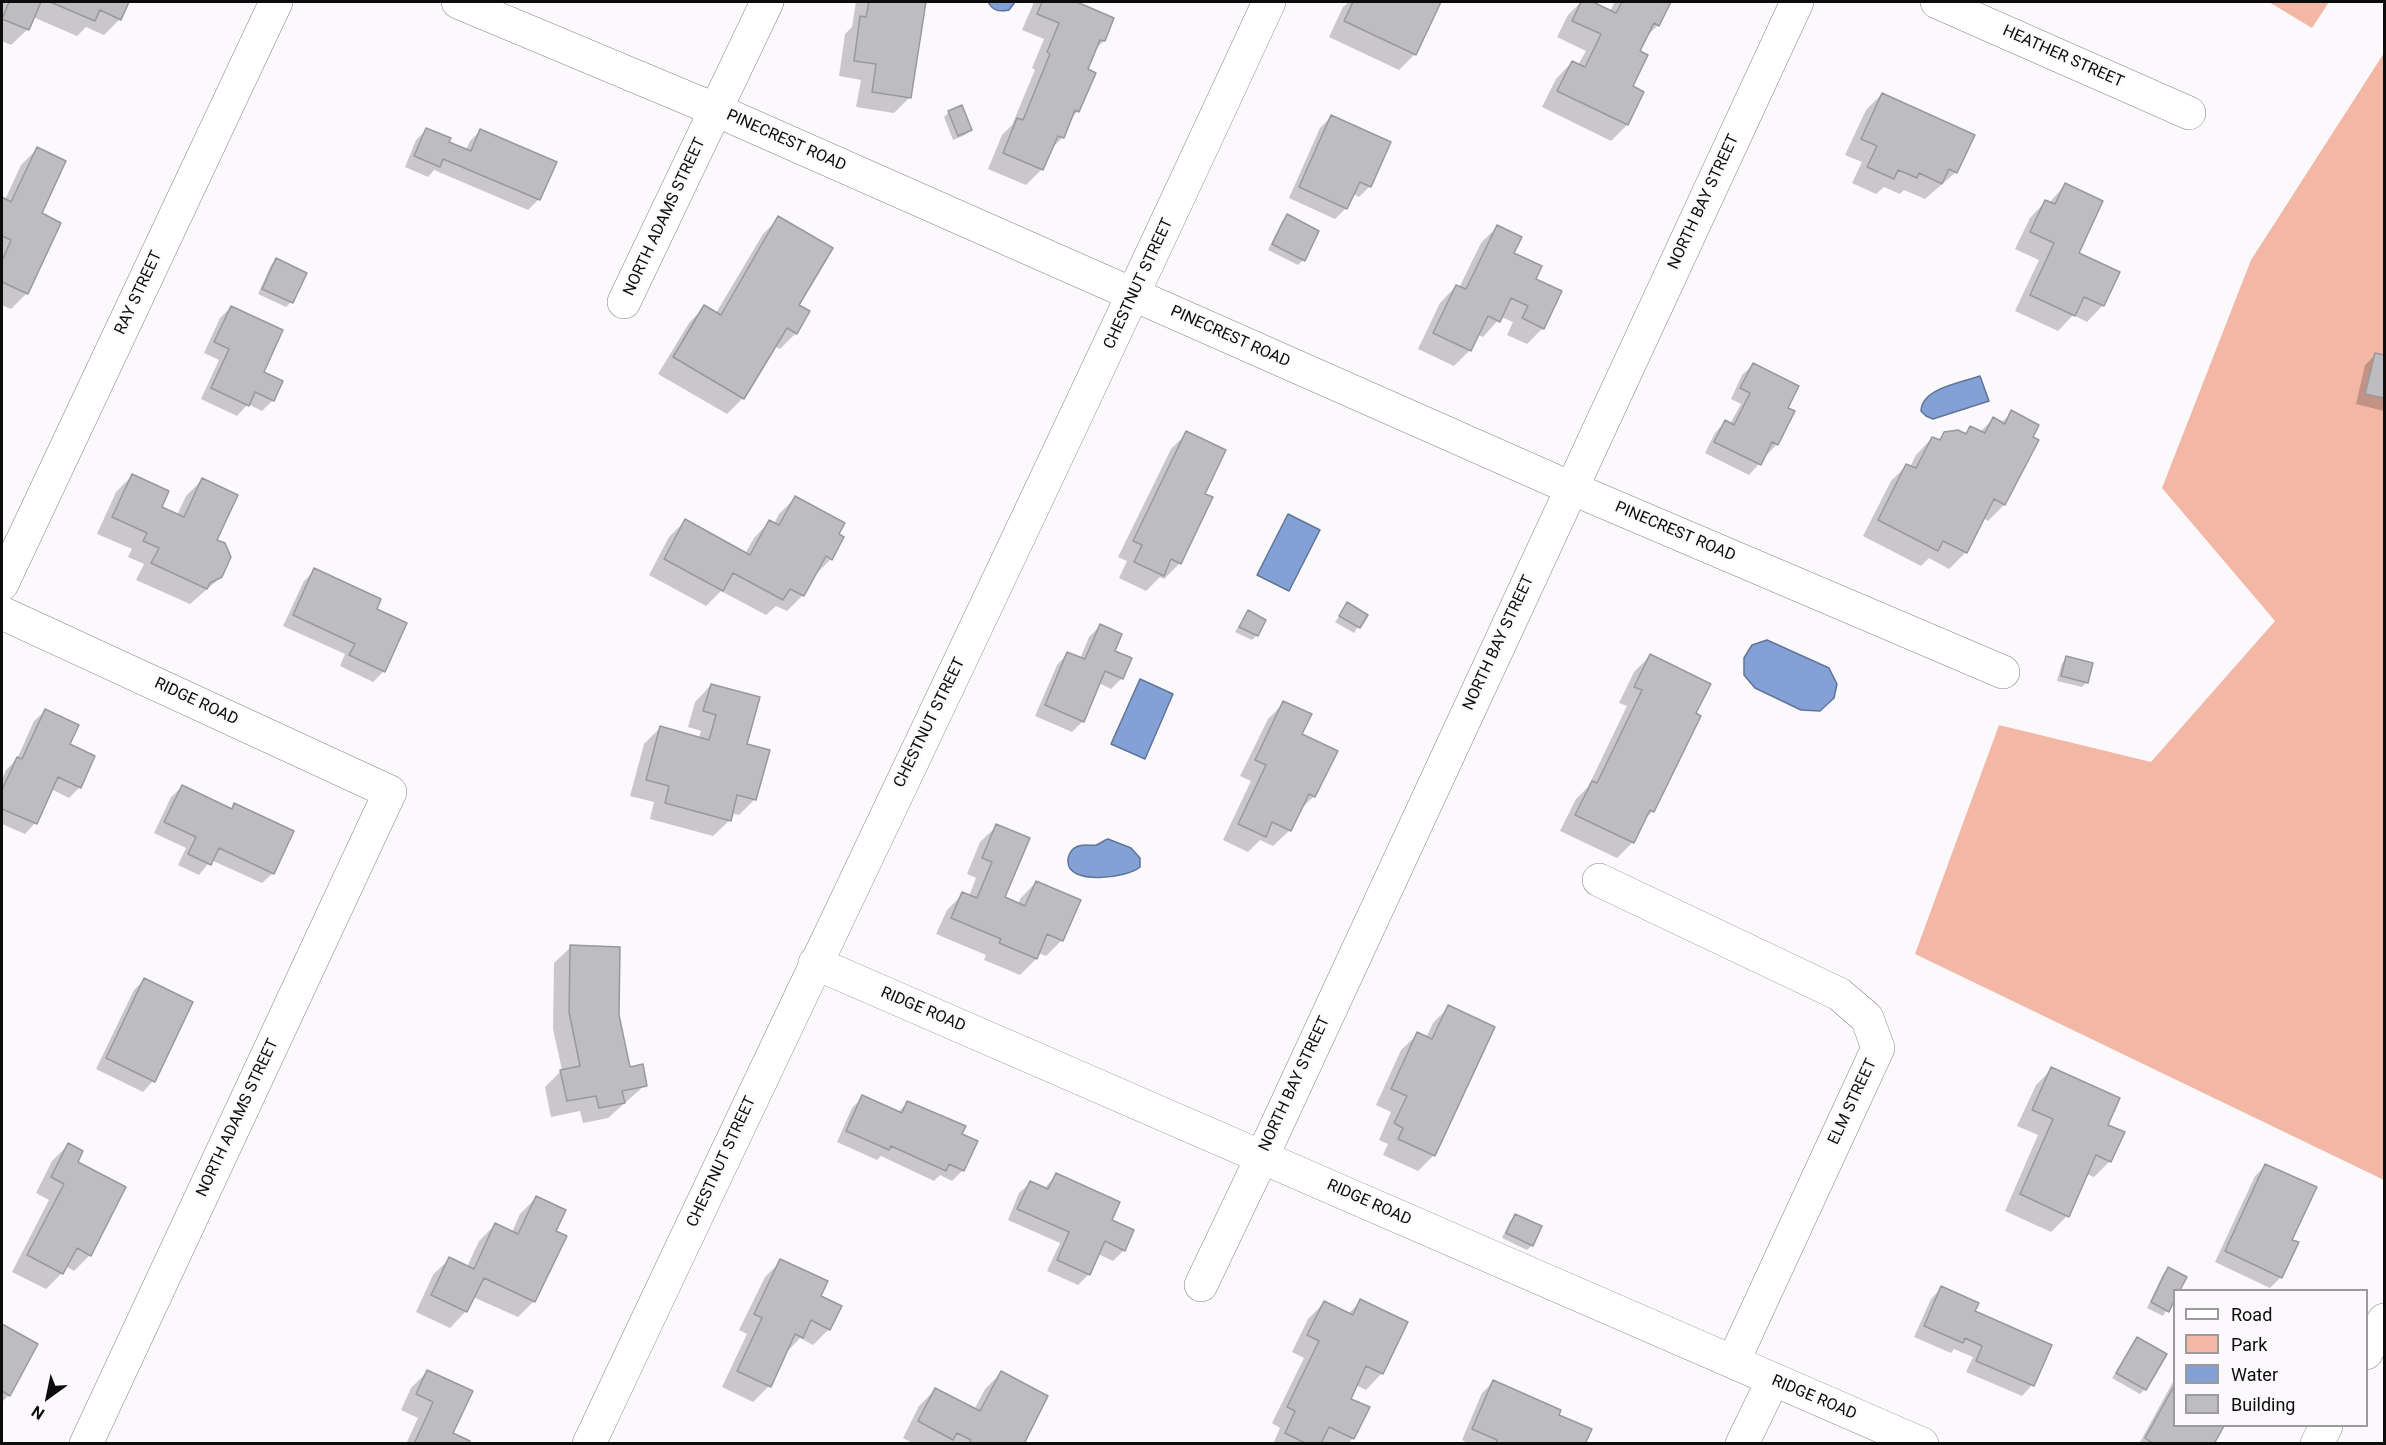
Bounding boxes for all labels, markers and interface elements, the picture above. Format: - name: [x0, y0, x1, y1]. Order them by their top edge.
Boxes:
- street label: HEATHER STREET: [1999, 22, 2127, 92]
- street label: PINECREST ROAD: [723, 106, 849, 176]
- street label: NORTH BAY STREET: [1664, 131, 1744, 273]
- street label: NORTH ADAMS STREET: [620, 135, 710, 299]
- street label: CHESTNUT STREET: [1100, 216, 1178, 352]
- street label: RAY STREET: [111, 248, 167, 338]
- street label: PINECREST ROAD: [1167, 302, 1293, 372]
- street label: PINECREST ROAD: [1612, 498, 1738, 566]
- street label: NORTH BAY STREET: [1459, 572, 1539, 714]
- street label: CHESTNUT STREET: [890, 655, 970, 791]
- street label: RIDGE ROAD: [151, 674, 241, 730]
- street label: RIDGE ROAD: [878, 984, 968, 1036]
- street label: NORTH BAY STREET: [1255, 1013, 1335, 1155]
- street label: NORTH ADAMS STREET: [193, 1036, 283, 1200]
- street label: ELM STREET: [1825, 1056, 1881, 1148]
- street label: CHESTNUT STREET: [683, 1094, 761, 1230]
- street label: RIDGE ROAD: [1324, 1176, 1414, 1230]
- legend: [2173, 1289, 2368, 1427]
- text: Road: [2231, 1304, 2272, 1325]
- text: Park: [2231, 1334, 2267, 1355]
- text: Water: [2231, 1364, 2278, 1385]
- north arrow: [18, 1367, 78, 1427]
- street label: RIDGE ROAD: [1769, 1372, 1859, 1424]
- text: Building: [2231, 1394, 2295, 1415]
- text: N: [28, 1401, 48, 1424]

